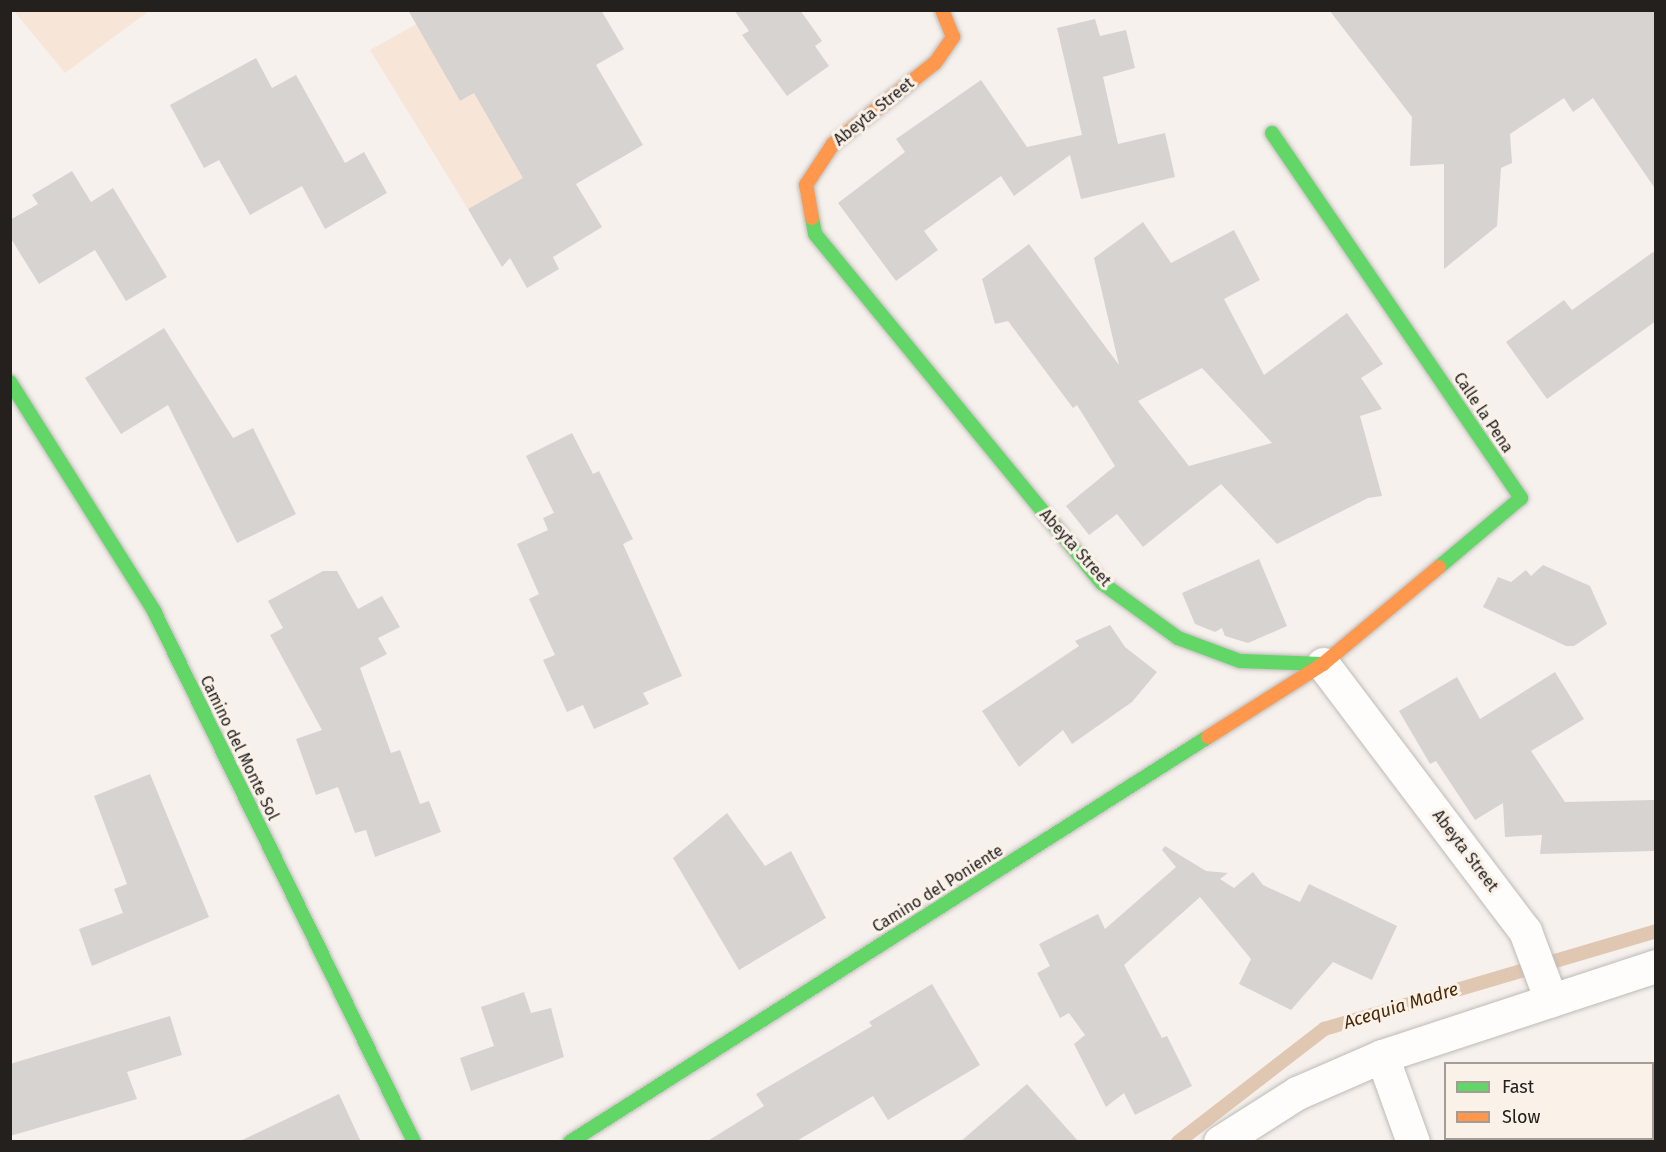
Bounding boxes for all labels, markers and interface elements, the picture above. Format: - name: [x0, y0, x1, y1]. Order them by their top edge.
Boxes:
- street label: Abeyta Street: [830, 74, 918, 150]
- street label: Calle la Pena: [1449, 369, 1517, 457]
- street label: Abeyta Street: [1035, 505, 1115, 591]
- street label: Camino del Monte Sol: [196, 673, 282, 823]
- street label: Abeyta Street: [1428, 806, 1502, 896]
- street label: Camino del Poniente: [869, 841, 1007, 937]
- water label: Acequia Madre: [1341, 978, 1461, 1034]
- legend: [1444, 1062, 1654, 1140]
- text: Fast: [1502, 1076, 1534, 1098]
- text: Slow: [1502, 1106, 1540, 1128]

